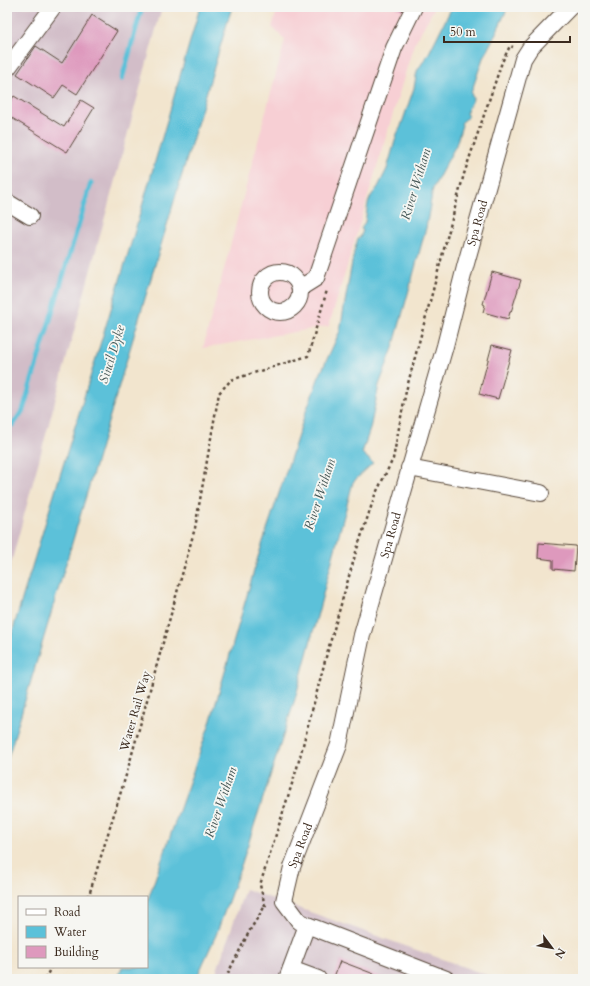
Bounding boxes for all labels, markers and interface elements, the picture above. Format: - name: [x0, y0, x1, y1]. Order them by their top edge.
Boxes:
- scale bar: [444, 18, 570, 44]
- text: 50 m: [450, 24, 477, 40]
- water label: River Witham: [397, 146, 435, 222]
- street label: Spa Road: [463, 197, 491, 248]
- water label: Sincil Dyke: [95, 322, 130, 386]
- water label: River Witham: [300, 456, 340, 532]
- street label: Spa Road: [376, 510, 405, 560]
- street label: Water Rail Way: [116, 668, 154, 754]
- water label: River Witham: [200, 764, 242, 840]
- street label: Spa Road: [284, 820, 316, 870]
- legend: [18, 896, 148, 968]
- text: Road: [54, 904, 81, 920]
- text: Water: [53, 924, 87, 940]
- north arrow: [532, 928, 572, 968]
- text: Building: [54, 944, 99, 960]
- text: N: [551, 945, 569, 961]

